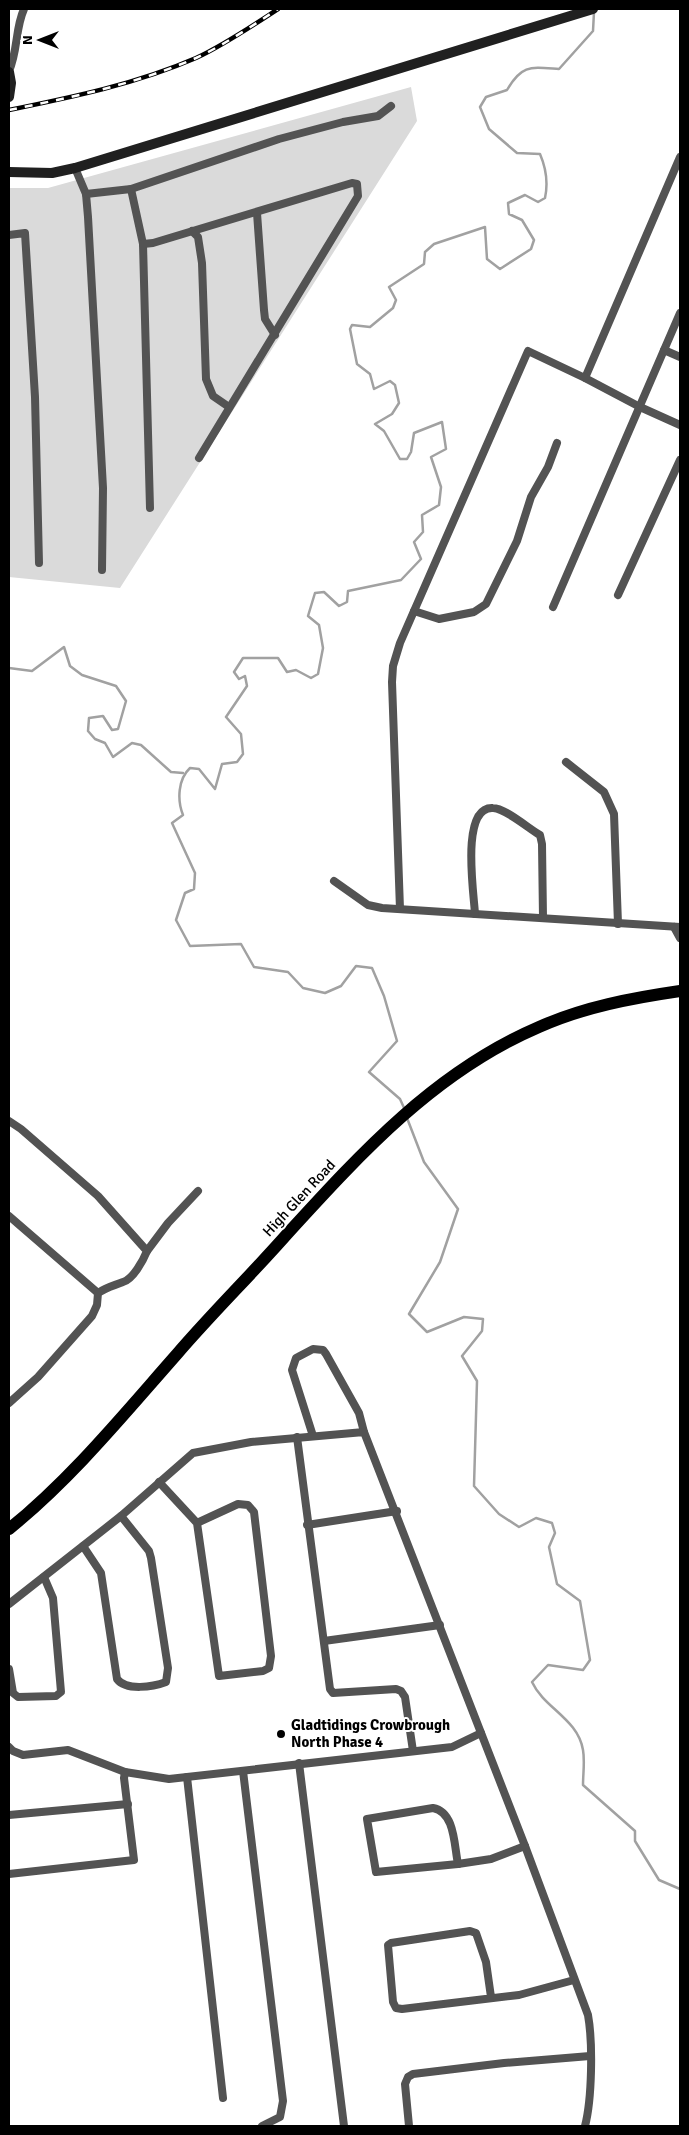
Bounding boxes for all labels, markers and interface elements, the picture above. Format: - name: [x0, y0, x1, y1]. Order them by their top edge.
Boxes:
- north arrow: [15, 15, 65, 65]
- text: N: [19, 35, 36, 45]
- street label: High Glen Road: [259, 1156, 339, 1240]
- place label: Gladtidings Crowbrough North Phase 4: [291, 1716, 450, 1751]
- marker: Gladtidings Crowbrough North Phase 4: [275, 1728, 287, 1740]

